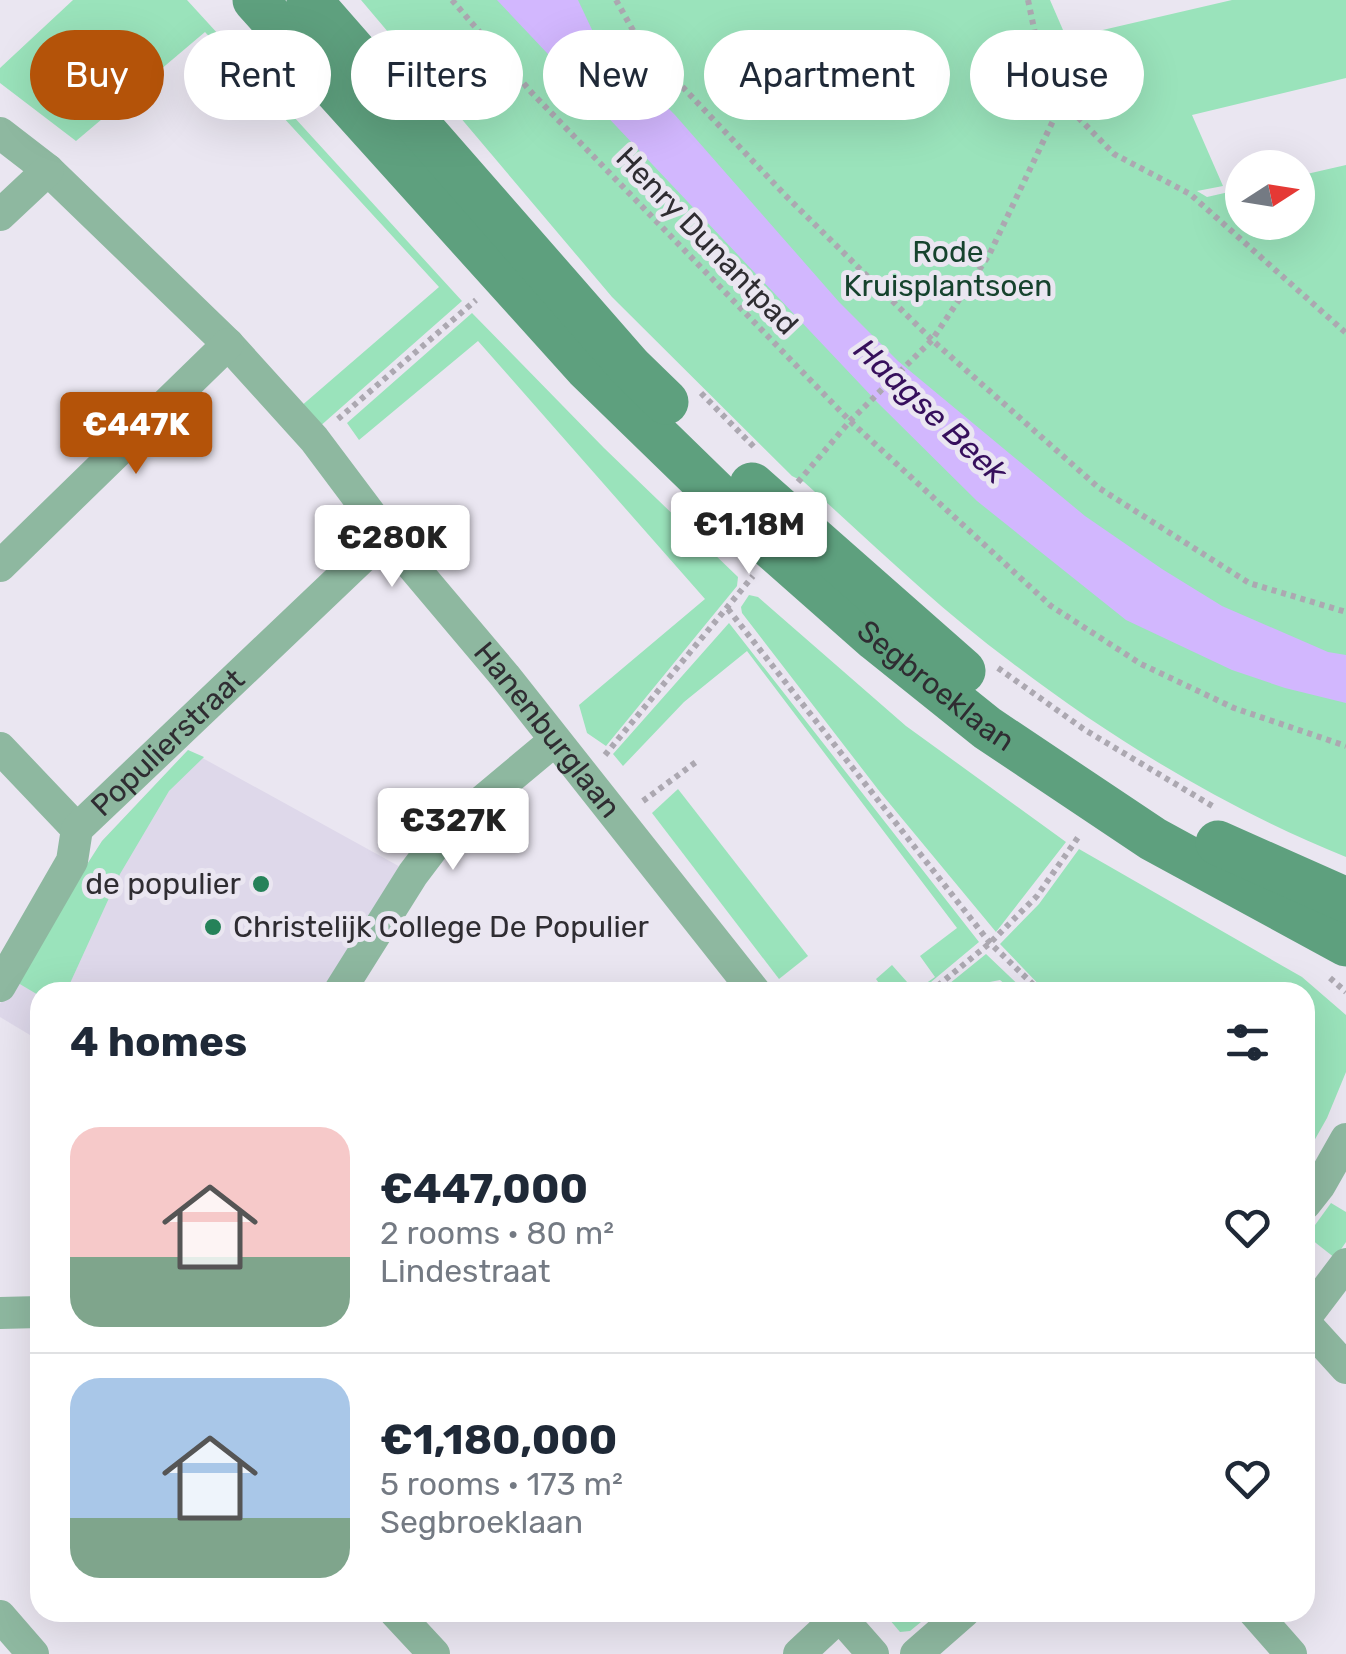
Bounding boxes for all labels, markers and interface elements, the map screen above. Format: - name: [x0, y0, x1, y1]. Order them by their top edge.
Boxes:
- chip: Buy: [30, 30, 164, 120]
- chip: Rent: [184, 30, 331, 120]
- chip: Filters: [351, 30, 523, 120]
- chip: New: [543, 30, 684, 120]
- chip: Apartment: [704, 30, 950, 120]
- chip: House: [970, 30, 1144, 120]
- street label: Henry Dunantpad: [608, 140, 806, 342]
- north arrow: [1225, 150, 1315, 240]
- map controls: [1225, 150, 1315, 240]
- park label: Rode Kruisplantsoen: [844, 234, 1052, 304]
- water label: Haagse Beek: [847, 331, 1016, 492]
- pin: €447K: [66, 392, 206, 477]
- text: €447K: [82, 405, 190, 443]
- pin: €1.18M: [668, 492, 830, 577]
- pin: €280K: [322, 505, 462, 590]
- text: €1.18M: [693, 505, 805, 543]
- text: €280K: [337, 518, 447, 556]
- street label: Segbroeklaan: [850, 613, 1021, 759]
- street label: Hanenburglaan: [466, 635, 628, 825]
- street label: Populierstraat: [84, 661, 252, 824]
- pin: €327K: [383, 788, 523, 873]
- text: €327K: [400, 801, 506, 839]
- place label: de populier: [85, 866, 242, 902]
- marker: de populier: [250, 873, 272, 895]
- place label: Christelijk College De Populier: [233, 909, 649, 945]
- marker: Christelijk College De Populier: [202, 916, 224, 938]
- icon: filters: [1220, 1015, 1275, 1070]
- text: 4 homes: [70, 1017, 247, 1067]
- text: €447,000: [380, 1164, 588, 1214]
- icon: home: [150, 1167, 270, 1287]
- icon: heart: [1220, 1200, 1275, 1255]
- text: 2 rooms · 80 m²: [380, 1214, 614, 1252]
- text: Lindestraat: [380, 1252, 551, 1290]
- text: €1,180,000: [380, 1415, 617, 1465]
- icon: home: [150, 1418, 270, 1538]
- icon: heart: [1220, 1451, 1275, 1506]
- text: 5 rooms · 173 m²: [380, 1465, 623, 1503]
- text: Segbroeklaan: [380, 1503, 583, 1541]

